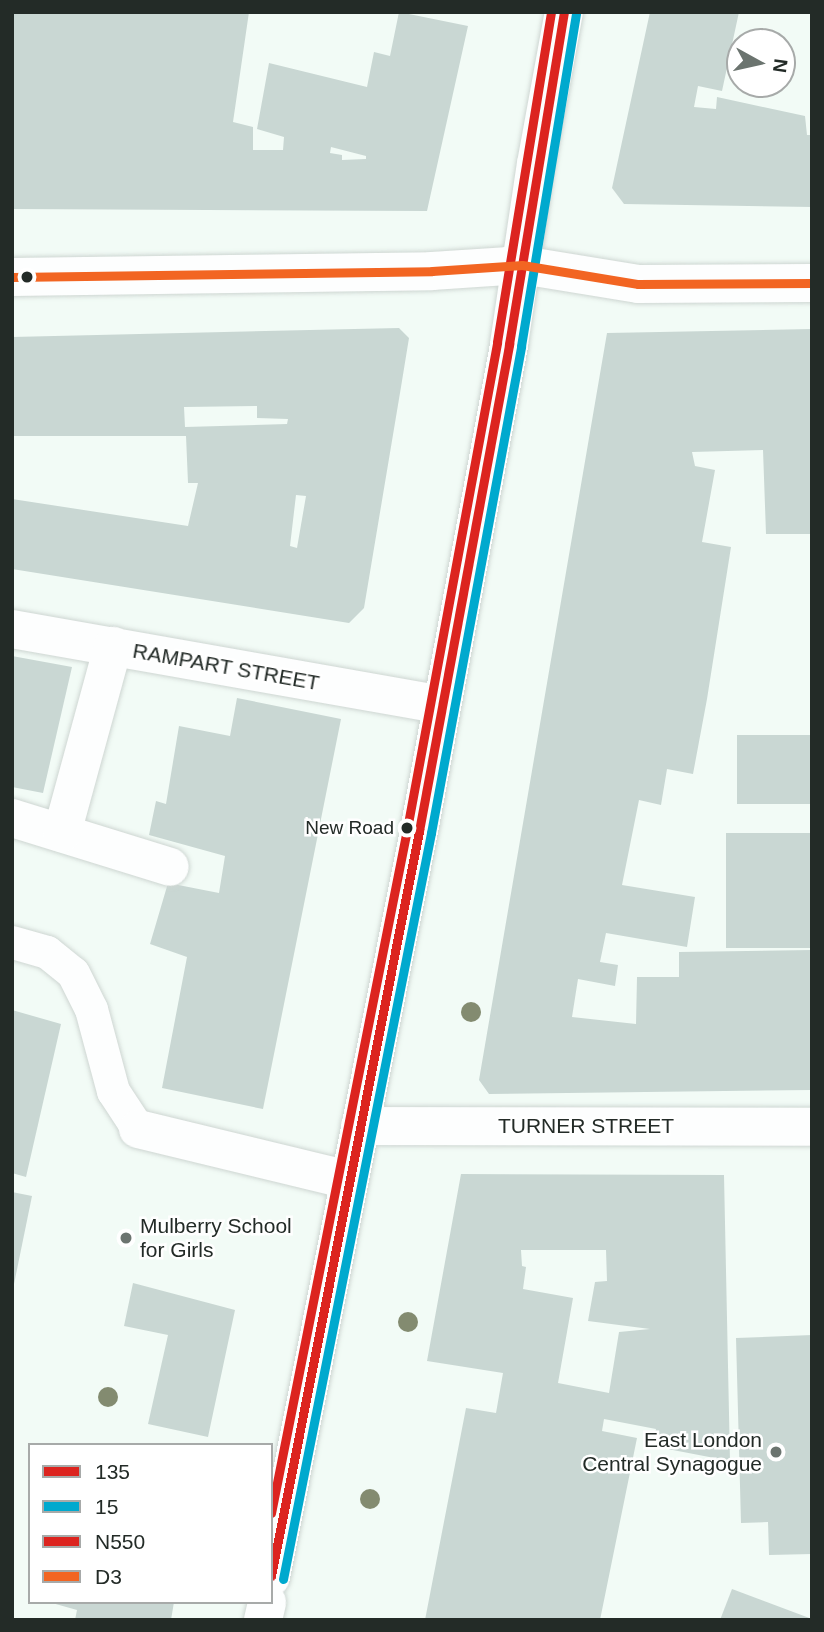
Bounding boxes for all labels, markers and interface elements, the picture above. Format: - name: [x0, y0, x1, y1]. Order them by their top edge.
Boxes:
- north arrow: [726, 28, 796, 98]
- text: N: [769, 57, 792, 74]
- unlabelled marker: [20, 270, 34, 284]
- street label: RAMPART STREET: [131, 638, 321, 696]
- place label: New Road: [305, 817, 394, 839]
- marker: New Road: [400, 821, 414, 835]
- street label: TURNER STREET: [498, 1113, 674, 1139]
- place label: Mulberry School for Girls: [140, 1213, 292, 1263]
- marker: Mulberry School for Girls: [118, 1230, 134, 1246]
- place label: East London Central Synagogue: [582, 1427, 762, 1477]
- legend: [28, 1443, 273, 1604]
- marker: East London Central Synagogue: [768, 1444, 784, 1460]
- text: 135: [95, 1460, 130, 1483]
- text: 15: [95, 1495, 118, 1518]
- text: N550: [95, 1530, 145, 1553]
- text: D3: [95, 1565, 122, 1588]

